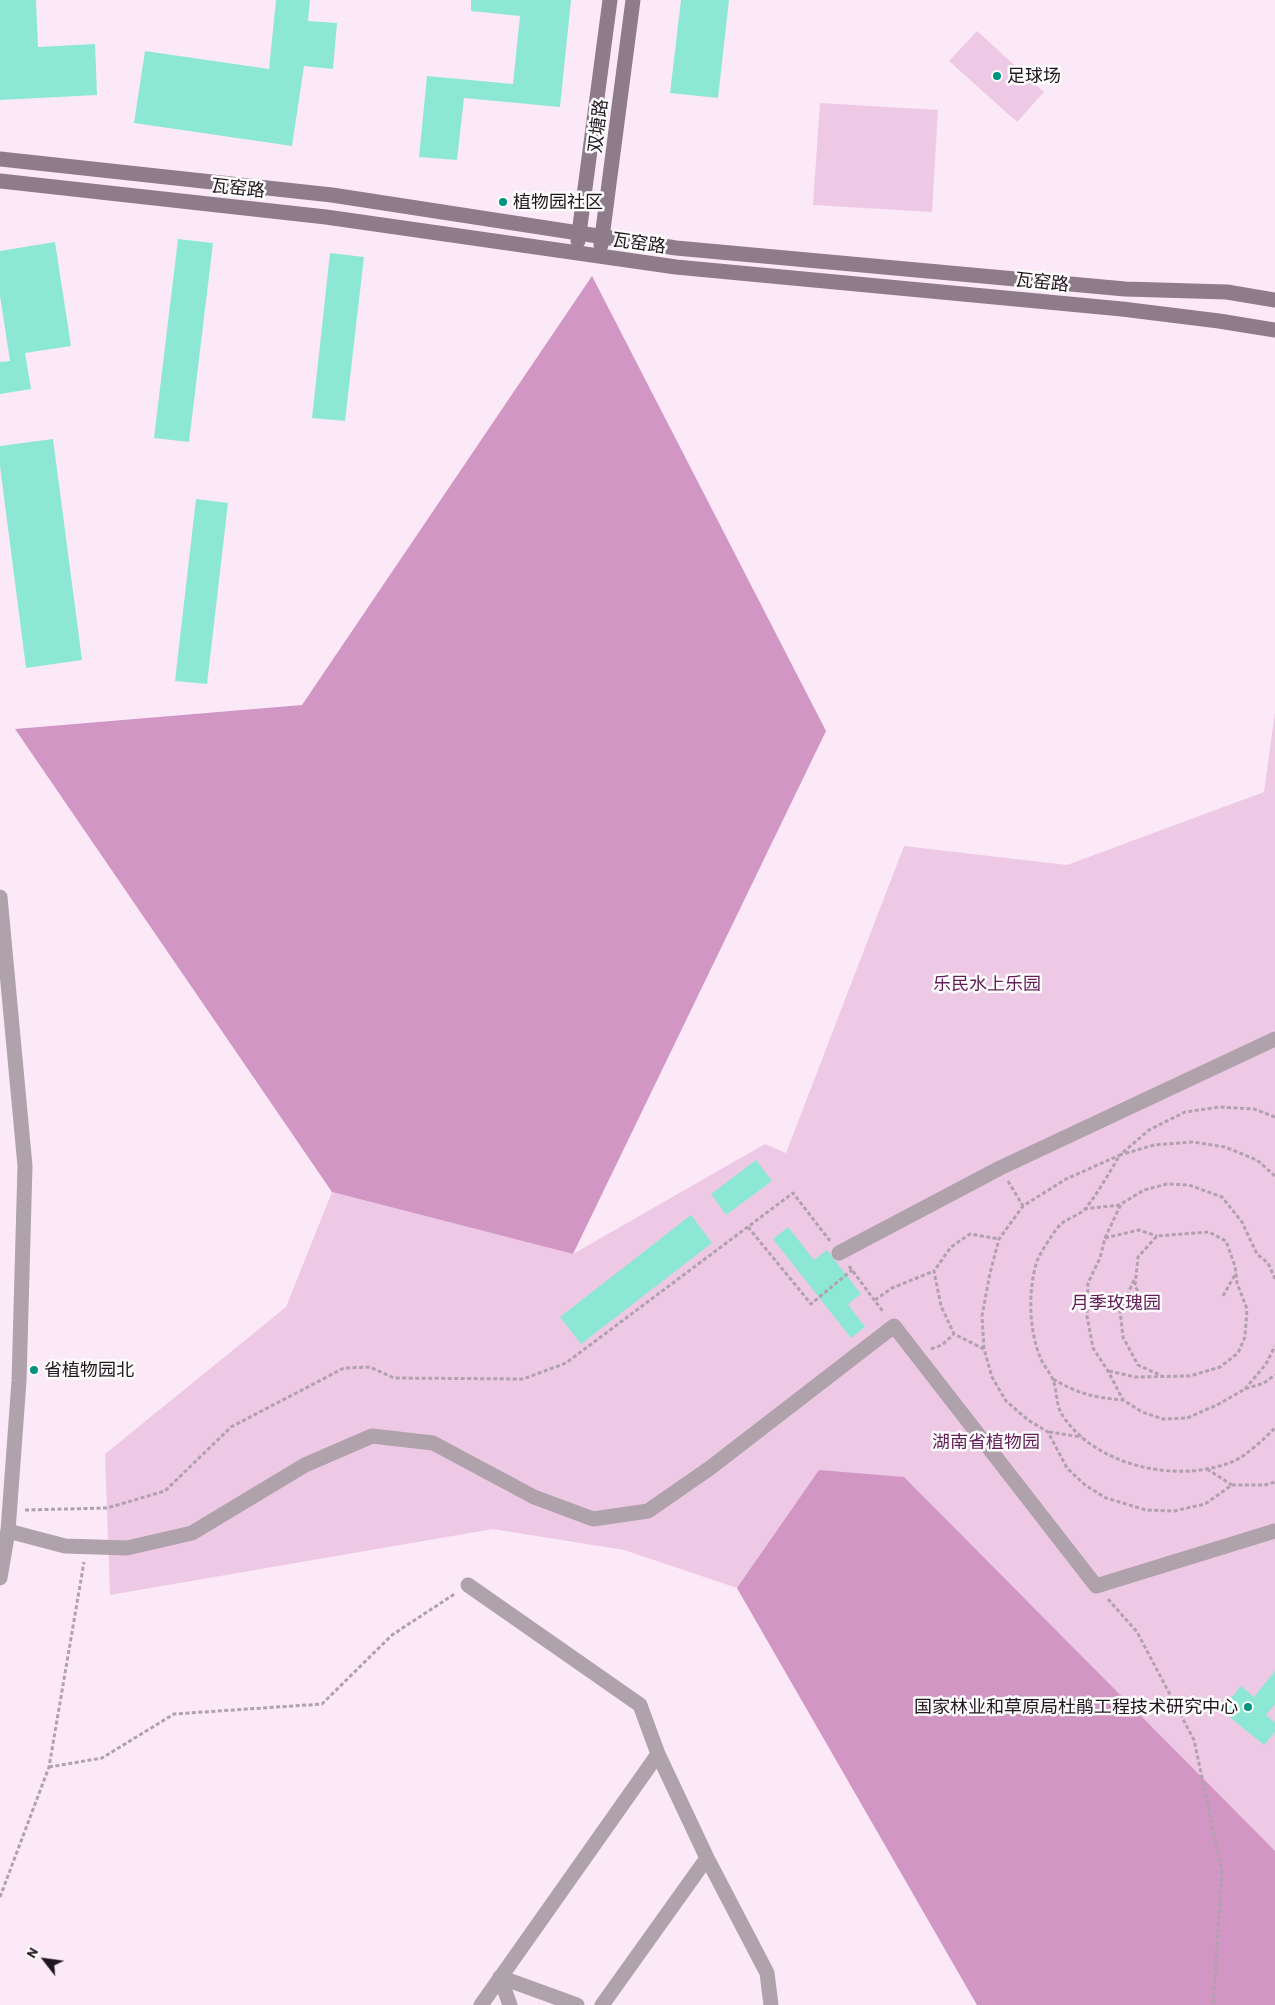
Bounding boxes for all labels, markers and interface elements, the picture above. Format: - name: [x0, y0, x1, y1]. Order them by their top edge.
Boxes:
- place label: 足球场: [1007, 65, 1061, 87]
- marker: 足球场: [991, 70, 1003, 82]
- street label: 双塘路: [584, 98, 612, 154]
- street label: 瓦窑路: [210, 174, 266, 202]
- place label: 植物园社区: [513, 191, 603, 213]
- marker: 植物园社区: [497, 196, 509, 208]
- street label: 瓦窑路: [611, 229, 667, 257]
- street label: 瓦窑路: [1014, 268, 1070, 296]
- park label: 乐民水上乐园: [933, 973, 1041, 995]
- park label: 月季玫瑰园: [1071, 1292, 1161, 1314]
- place label: 省植物园北: [44, 1359, 134, 1381]
- marker: 省植物园北: [28, 1364, 40, 1376]
- park label: 湖南省植物园: [932, 1431, 1040, 1453]
- place label: 国家林业和草原局杜鹃工程技术研究中心: [914, 1696, 1238, 1718]
- marker: 国家林业和草原局杜鹃工程技术研究中心: [1242, 1701, 1254, 1713]
- north arrow: [20, 1935, 70, 1985]
- text: N: [22, 1944, 41, 1961]

